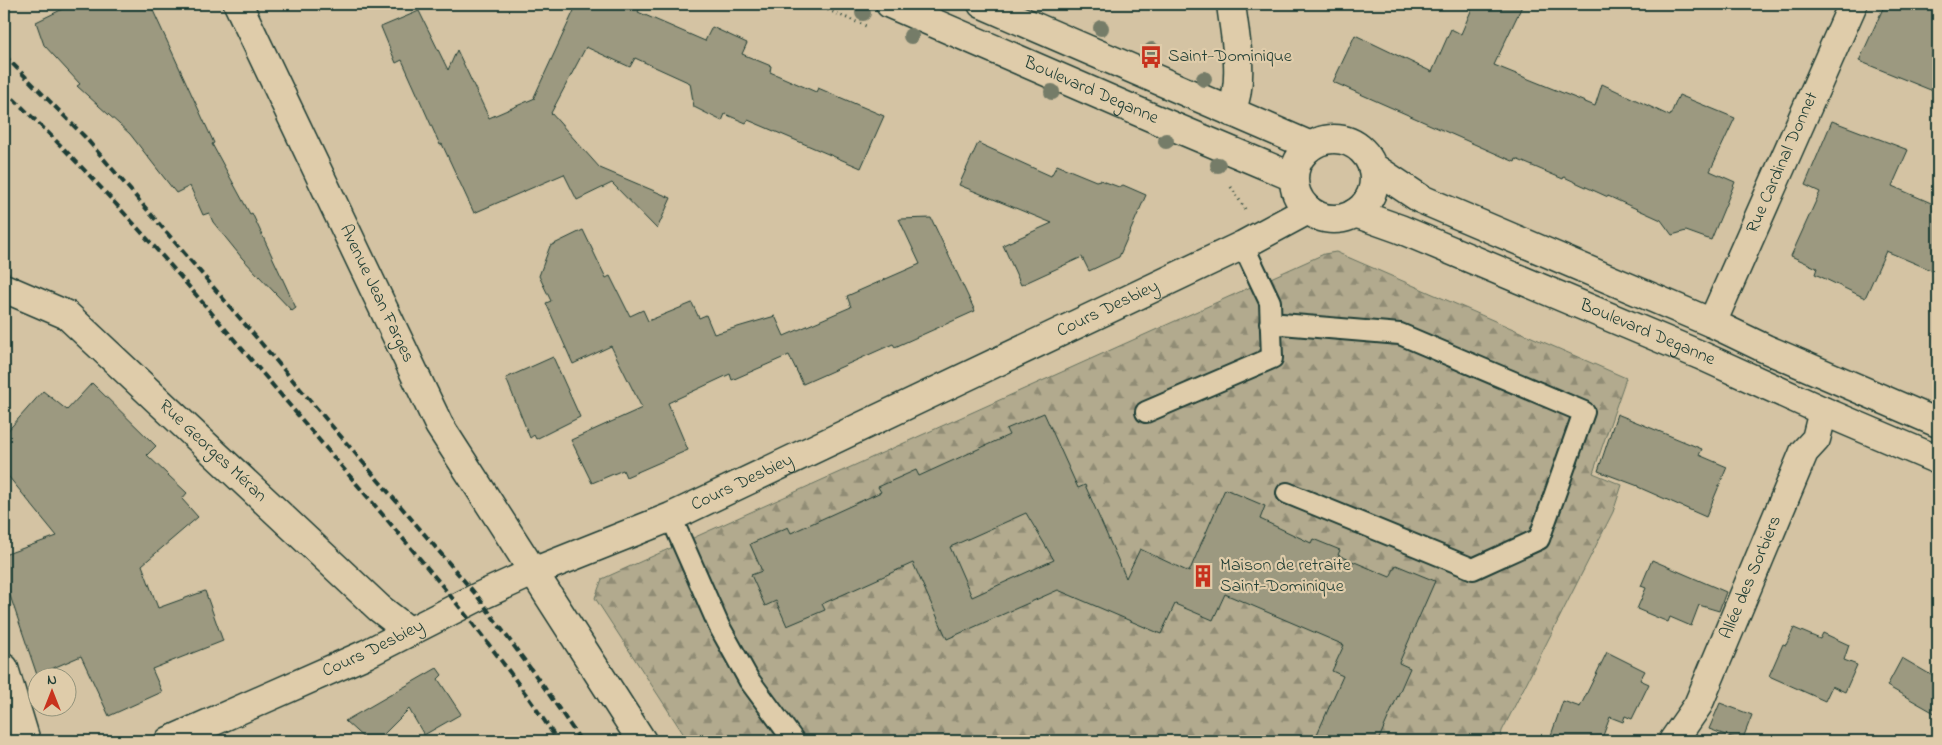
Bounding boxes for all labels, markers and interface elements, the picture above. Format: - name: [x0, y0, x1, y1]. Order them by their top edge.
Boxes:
- bus stop icon: Saint-Dominique: [1138, 44, 1164, 70]
- place label: Saint-Dominique: [1168, 44, 1293, 70]
- street label: Boulevard Deganne: [1018, 50, 1163, 132]
- street label: Rue Cardinal Donnet: [1740, 88, 1825, 238]
- street label: Avenue Jean Farges: [332, 220, 421, 367]
- street label: Cours Desbiey: [1053, 274, 1163, 345]
- street label: Boulevard Deganne: [1575, 292, 1720, 374]
- street label: Rue Georges Méran: [152, 394, 272, 509]
- street label: Cours Desbiey: [687, 448, 798, 518]
- street label: Allée des Sorbiers: [1714, 512, 1789, 643]
- place label: Maison de retraite Saint-Dominique: [1220, 553, 1352, 600]
- building icon: Maison de retraite Saint-Dominique: [1190, 563, 1216, 589]
- street label: Cours Desbiey: [318, 614, 429, 685]
- north arrow: [28, 668, 78, 718]
- text: N: [47, 670, 57, 691]

